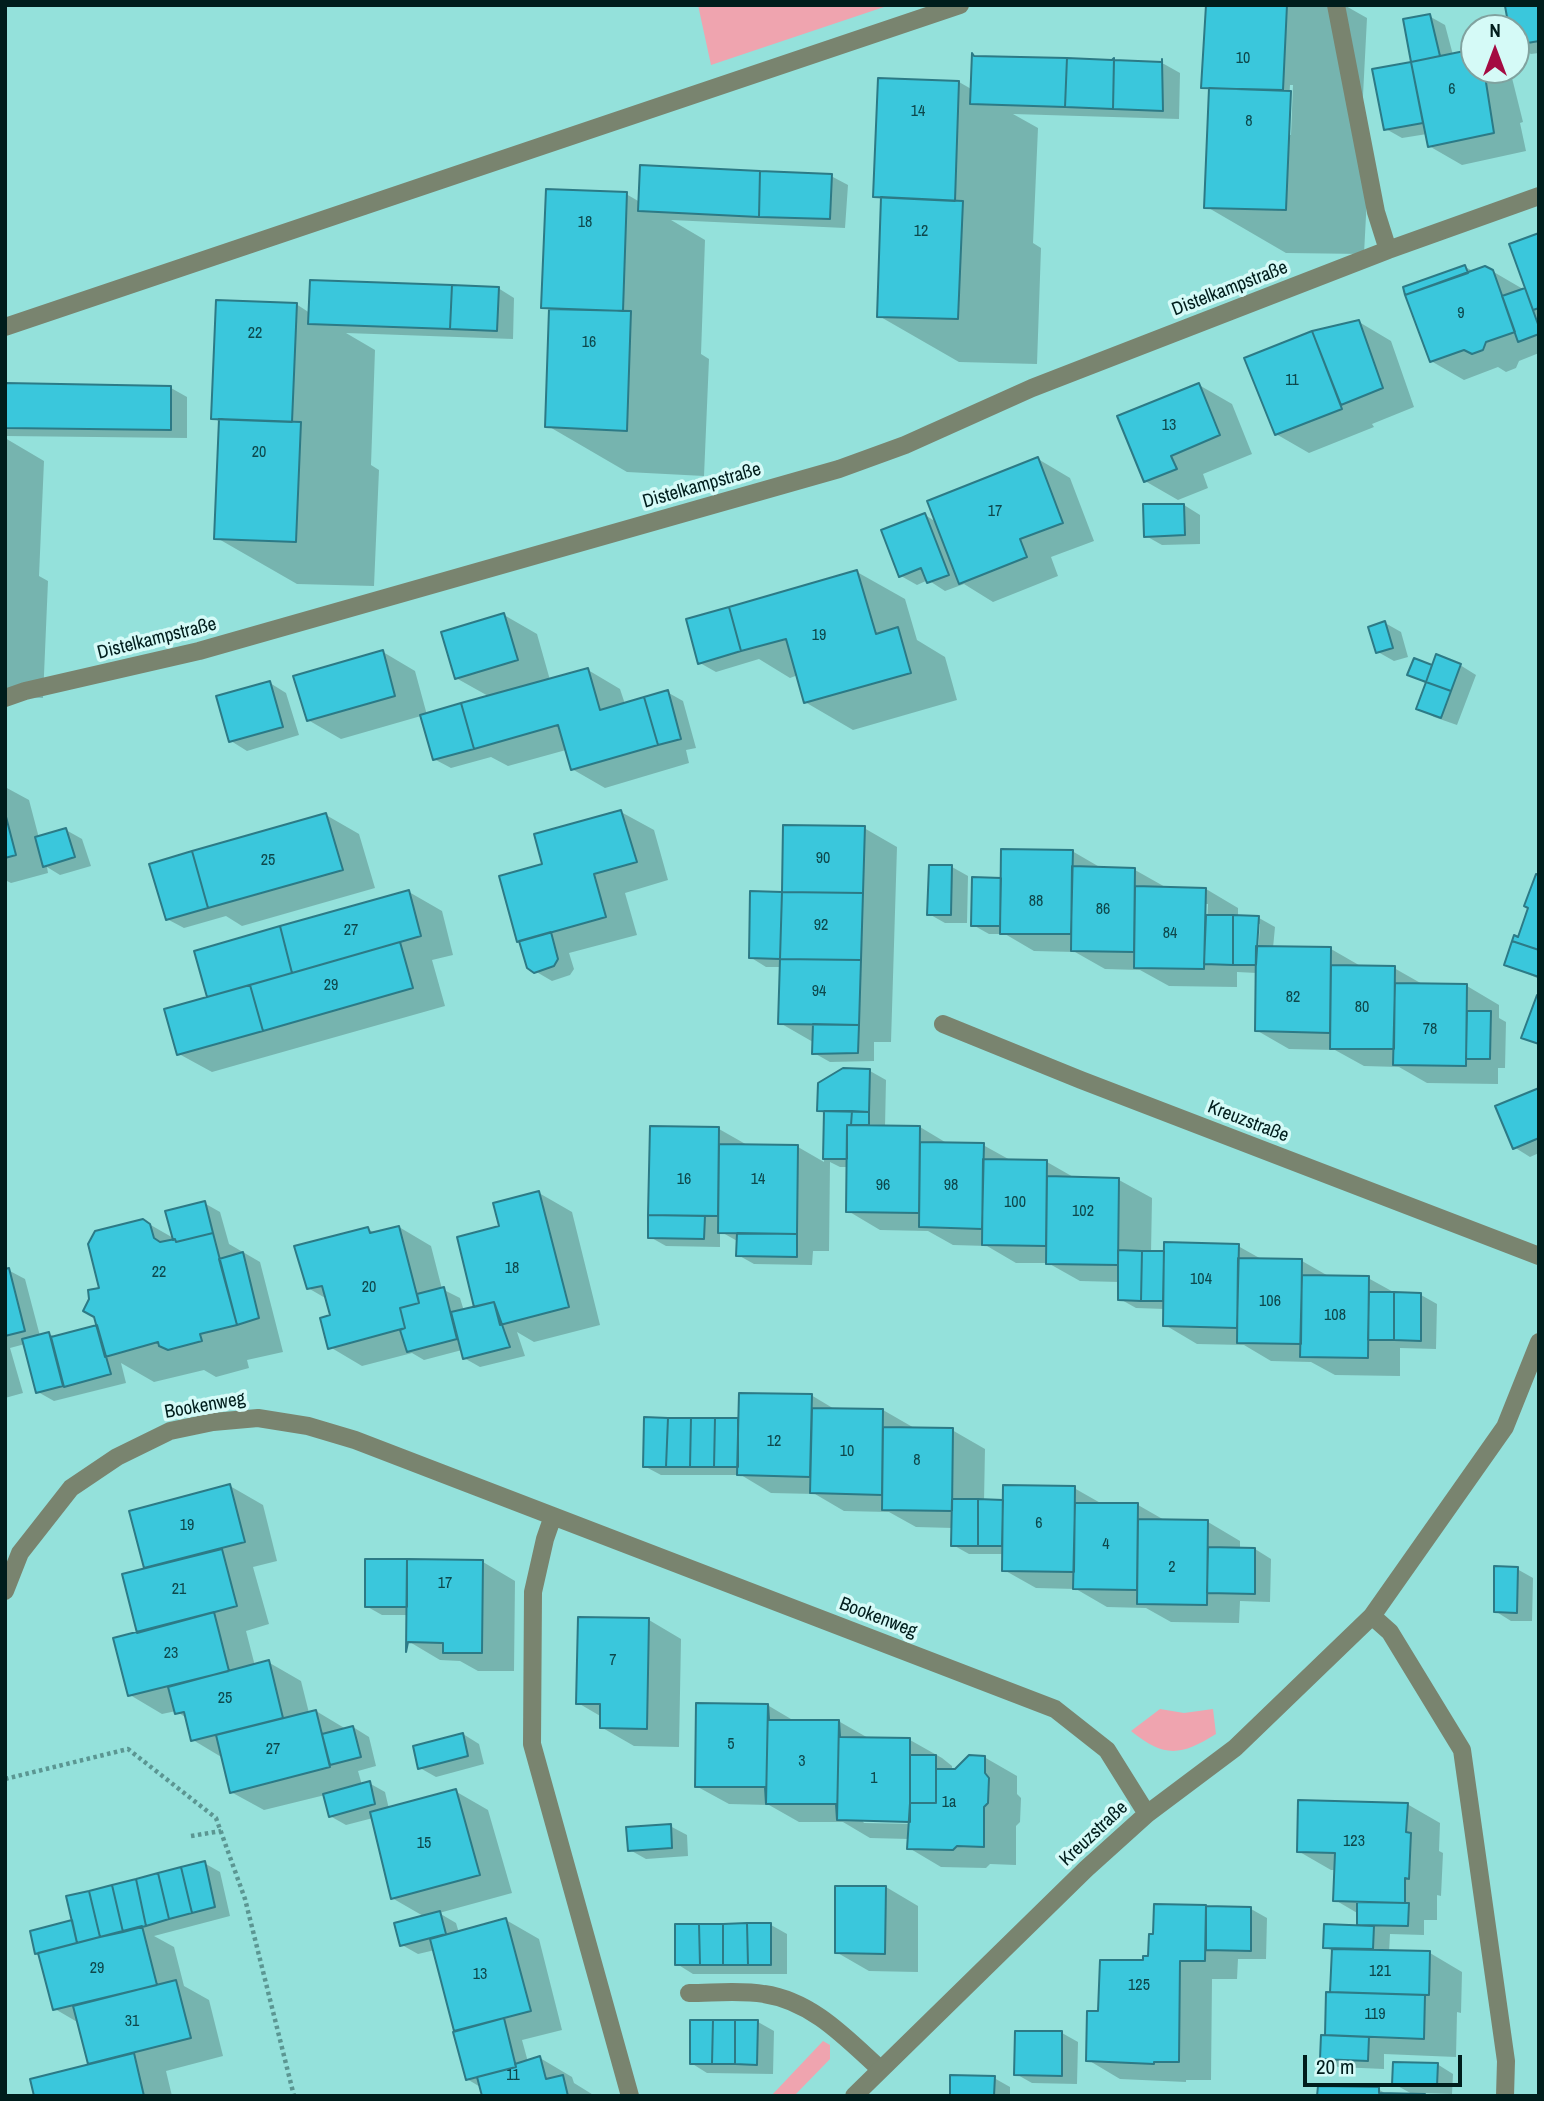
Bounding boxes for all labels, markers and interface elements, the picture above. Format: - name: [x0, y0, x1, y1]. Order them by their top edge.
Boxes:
- north arrow: [1460, 14, 1530, 84]
- text: N: [1489, 17, 1501, 43]
- house number: 10: [1236, 49, 1250, 69]
- house number: 6: [1448, 80, 1456, 100]
- house number: 14: [911, 102, 925, 122]
- house number: 8: [1245, 112, 1253, 132]
- house number: 18: [578, 213, 592, 233]
- house number: 12: [914, 222, 928, 242]
- street label: Distelkampstraße: [1169, 256, 1291, 322]
- house number: 9: [1457, 304, 1465, 324]
- house number: 22: [248, 324, 262, 344]
- house number: 16: [582, 333, 596, 353]
- house number: 11: [1285, 371, 1299, 391]
- house number: 13: [1162, 416, 1176, 436]
- house number: 20: [252, 443, 266, 463]
- street label: Distelkampstraße: [640, 458, 764, 514]
- house number: 17: [988, 502, 1002, 522]
- street label: Distelkampstraße: [95, 613, 219, 665]
- house number: 19: [812, 626, 826, 646]
- house number: 90: [816, 849, 830, 869]
- house number: 25: [261, 851, 275, 871]
- house number: 88: [1029, 892, 1043, 912]
- house number: 86: [1096, 900, 1110, 920]
- house number: 92: [814, 916, 828, 936]
- house number: 27: [344, 921, 358, 941]
- house number: 84: [1163, 924, 1177, 944]
- house number: 29: [324, 976, 338, 996]
- house number: 94: [812, 982, 826, 1002]
- house number: 82: [1286, 988, 1300, 1008]
- house number: 80: [1355, 998, 1369, 1018]
- house number: 78: [1423, 1020, 1437, 1040]
- street label: Kreuzstraße: [1204, 1096, 1292, 1148]
- house number: 16: [677, 1170, 691, 1190]
- house number: 14: [751, 1170, 765, 1190]
- house number: 96: [876, 1176, 890, 1196]
- house number: 98: [944, 1176, 958, 1196]
- house number: 100: [1004, 1193, 1026, 1213]
- house number: 102: [1072, 1202, 1094, 1222]
- house number: 18: [505, 1259, 519, 1279]
- house number: 22: [152, 1263, 166, 1283]
- house number: 104: [1190, 1270, 1212, 1290]
- house number: 20: [362, 1278, 376, 1298]
- house number: 106: [1259, 1292, 1281, 1312]
- house number: 108: [1324, 1306, 1346, 1326]
- street label: Bookenweg: [163, 1388, 247, 1424]
- house number: 12: [767, 1432, 781, 1452]
- house number: 10: [840, 1442, 854, 1462]
- house number: 8: [913, 1451, 921, 1471]
- house number: 6: [1035, 1514, 1043, 1534]
- house number: 19: [180, 1516, 194, 1536]
- house number: 4: [1102, 1535, 1110, 1555]
- house number: 2: [1168, 1558, 1176, 1578]
- house number: 17: [438, 1574, 452, 1594]
- house number: 21: [172, 1580, 186, 1600]
- street label: Bookenweg: [836, 1593, 920, 1643]
- house number: 23: [164, 1644, 178, 1664]
- house number: 7: [609, 1651, 617, 1671]
- house number: 25: [218, 1689, 232, 1709]
- house number: 5: [727, 1735, 735, 1755]
- house number: 27: [266, 1740, 280, 1760]
- house number: 3: [798, 1752, 806, 1772]
- house number: 1: [870, 1769, 878, 1789]
- house number: 1a: [942, 1793, 956, 1813]
- street label: Kreuzstraße: [1055, 1797, 1133, 1871]
- house number: 123: [1343, 1832, 1365, 1852]
- house number: 15: [417, 1834, 431, 1854]
- house number: 29: [90, 1959, 104, 1979]
- house number: 121: [1369, 1962, 1391, 1982]
- house number: 13: [473, 1965, 487, 1985]
- house number: 125: [1128, 1976, 1150, 1996]
- house number: 119: [1365, 2005, 1385, 2025]
- house number: 31: [125, 2012, 139, 2032]
- scale bar: [1306, 2042, 1465, 2086]
- text: 20 m: [1316, 2052, 1354, 2081]
- house number: 11: [506, 2066, 520, 2086]

